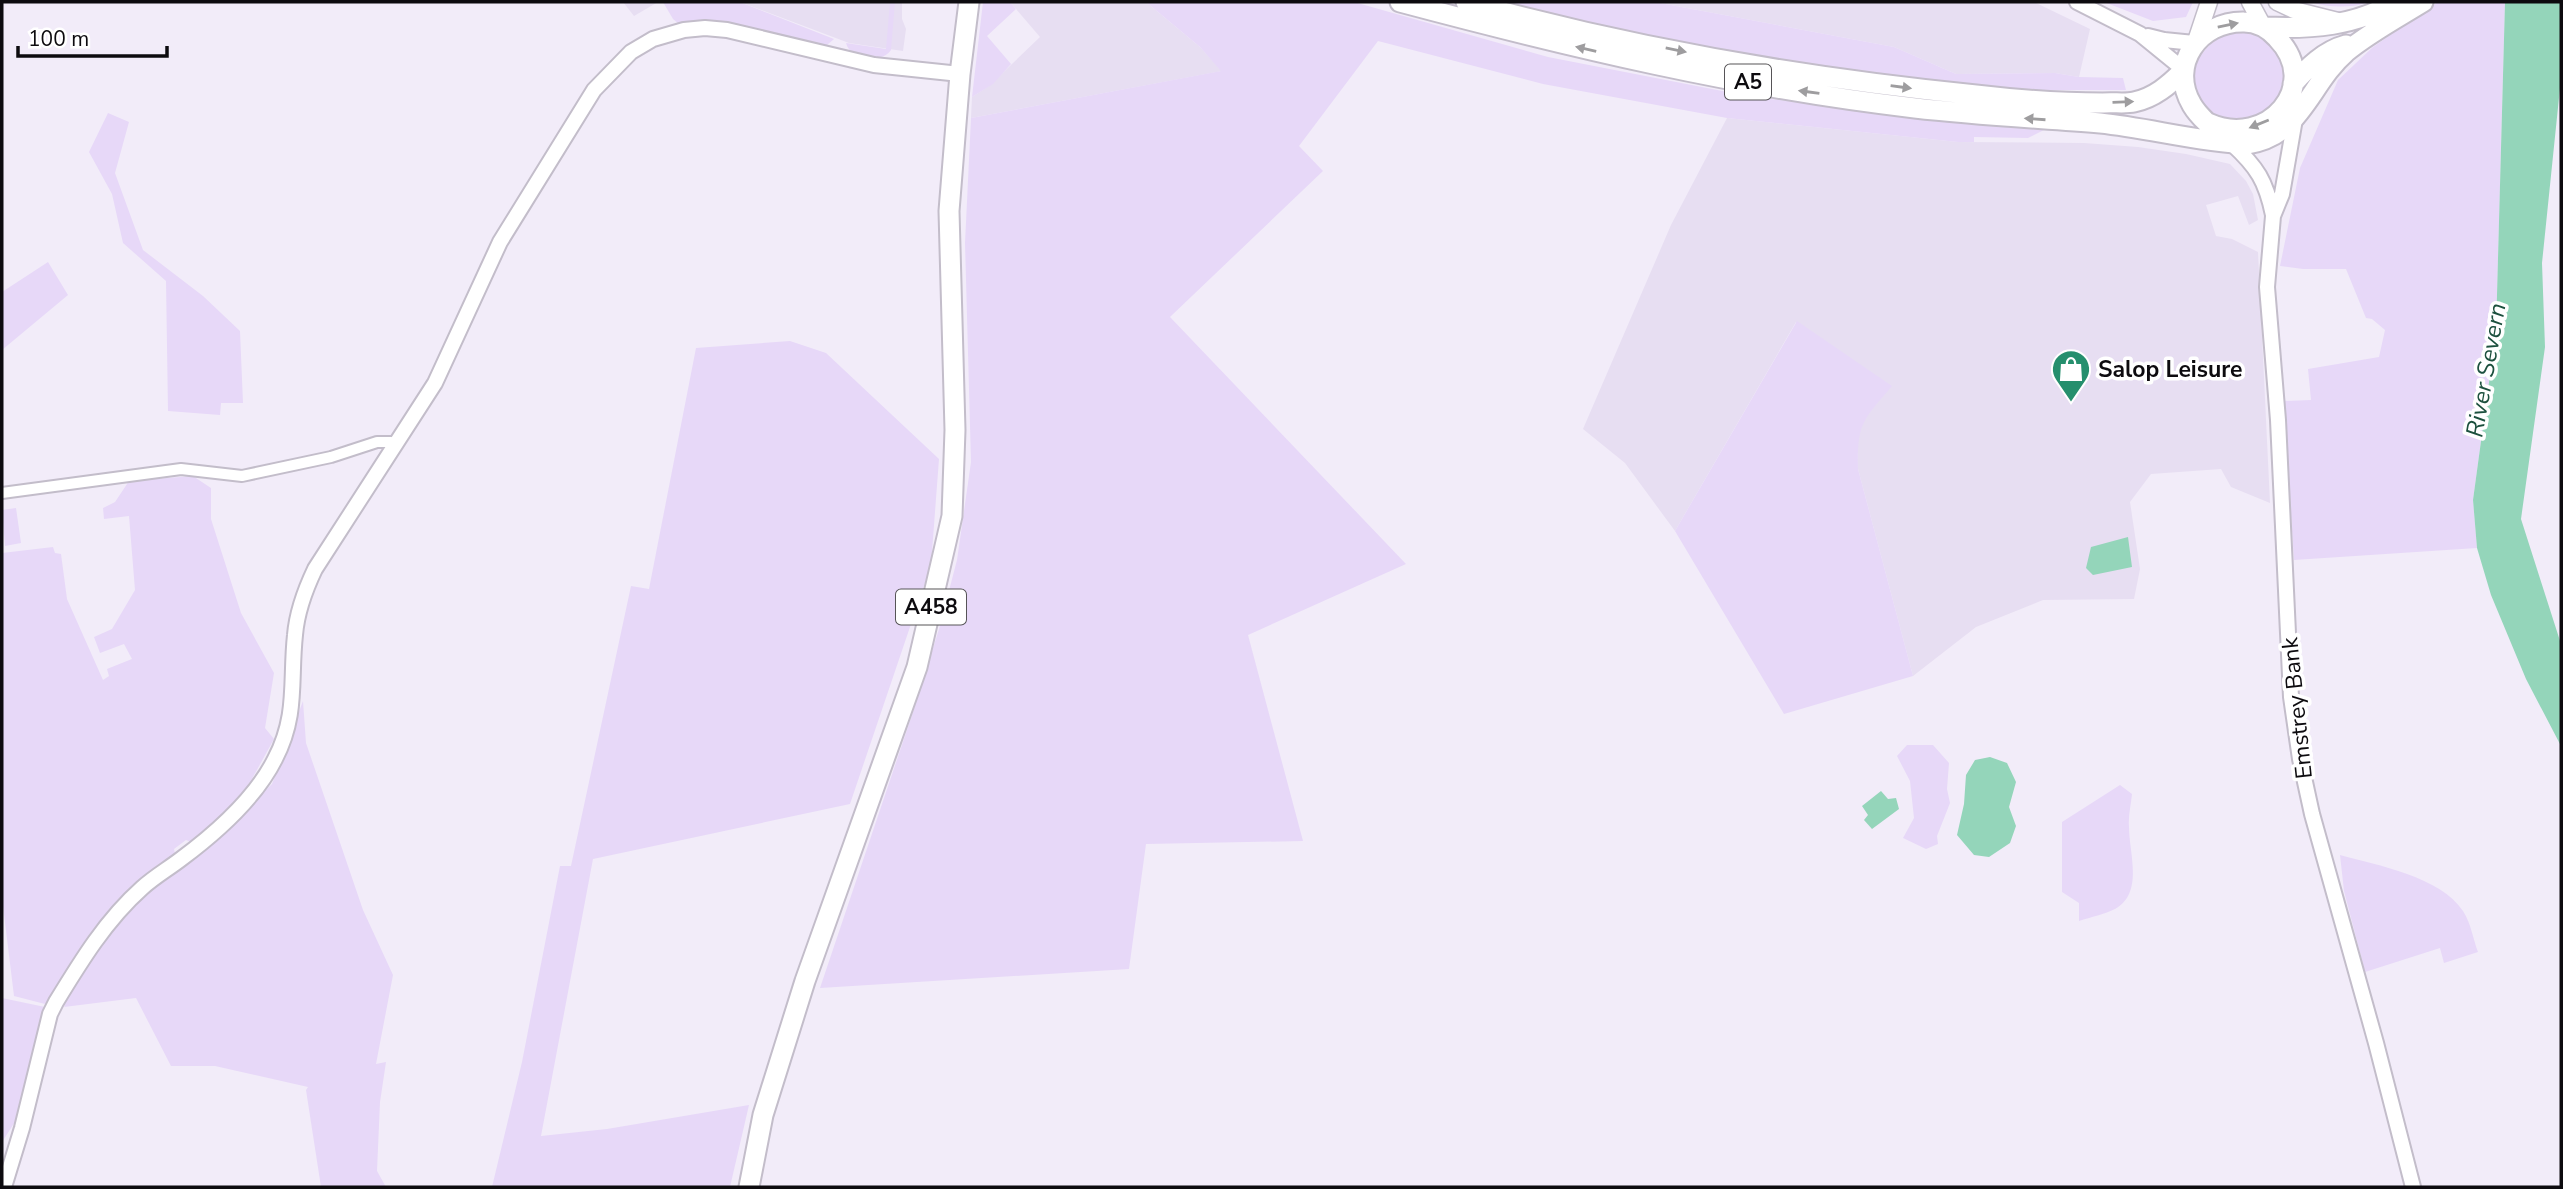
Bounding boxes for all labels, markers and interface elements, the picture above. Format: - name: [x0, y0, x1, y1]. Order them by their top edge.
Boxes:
- scale bar: [18, 14, 166, 58]
- one-way arrow: [2217, 19, 2239, 30]
- text: 100 m: [28, 25, 89, 53]
- one-way arrow: [1574, 43, 1596, 54]
- one-way arrow: [1665, 45, 1687, 56]
- road number: A5: [1725, 64, 1771, 100]
- one-way arrow: [1890, 82, 1912, 93]
- one-way arrow: [1798, 86, 1820, 97]
- one-way arrow: [2112, 96, 2134, 108]
- one-way arrow: [2023, 113, 2045, 124]
- one-way arrow: [2249, 119, 2270, 130]
- water label: River Severn: [2458, 300, 2514, 440]
- shop icon: Salop Leisure: [2050, 348, 2092, 403]
- place label: Salop Leisure: [2098, 354, 2243, 385]
- road number: A458: [896, 590, 966, 624]
- street label: Emstrey Bank: [2274, 635, 2320, 780]

